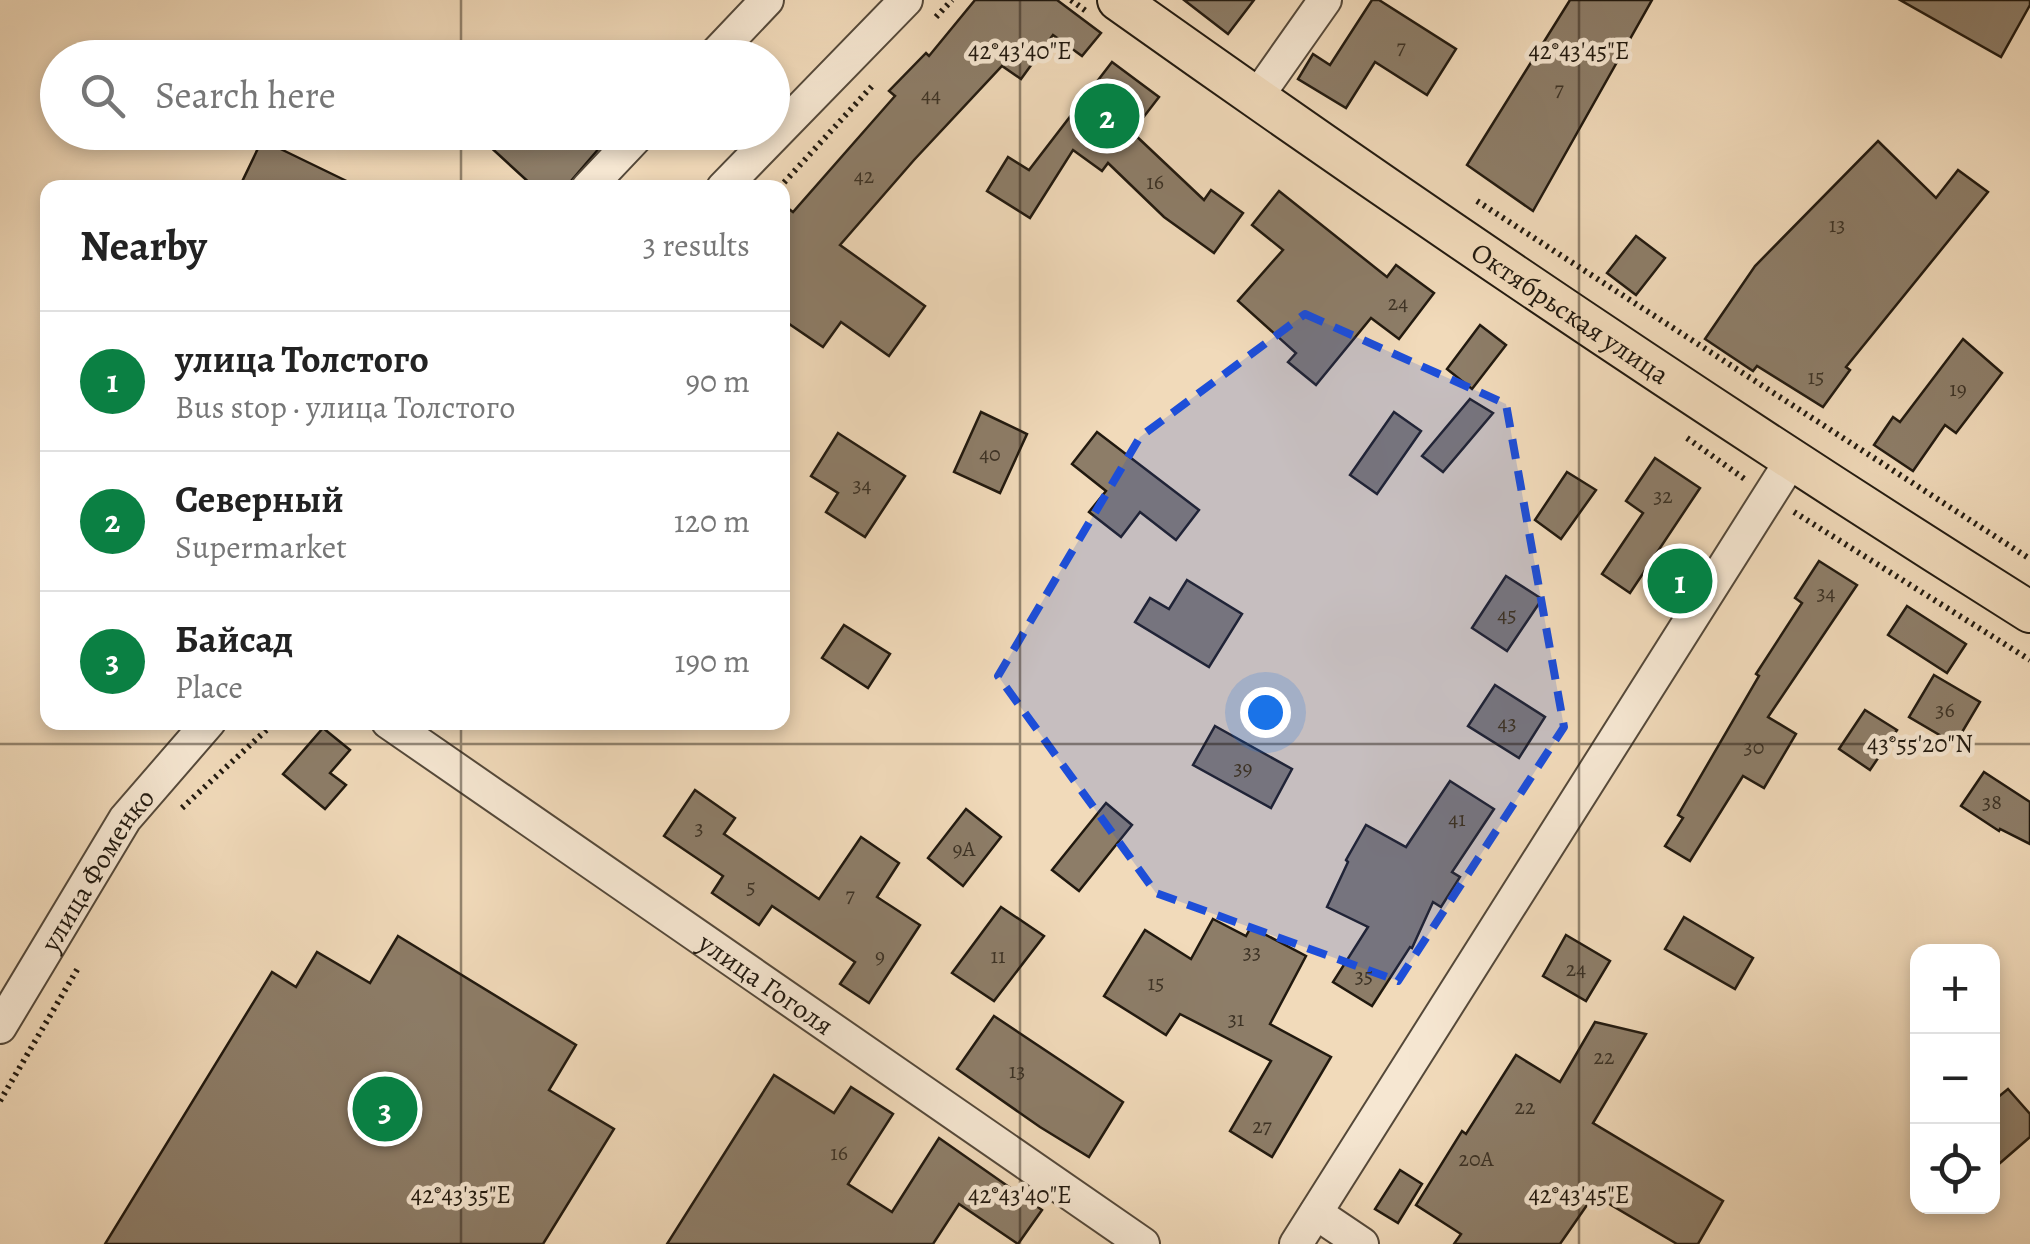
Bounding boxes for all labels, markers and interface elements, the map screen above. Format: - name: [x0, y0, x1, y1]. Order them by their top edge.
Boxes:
- house number: 7: [1396, 32, 1406, 62]
- text: 42°43'40"E: [968, 34, 1072, 68]
- text: 42°43'45"E: [1528, 34, 1630, 68]
- search box: [40, 40, 790, 150]
- icon: search: [75, 68, 130, 123]
- text: Search here: [155, 69, 336, 121]
- house number: 7: [1554, 74, 1564, 104]
- pin: 2: [1074, 78, 1140, 154]
- house number: 44: [921, 80, 941, 110]
- house number: 42: [854, 161, 874, 191]
- house number: 16: [1146, 167, 1164, 197]
- house number: 13: [1829, 210, 1845, 240]
- text: Nearby: [80, 217, 207, 274]
- text: 3 results: [643, 223, 750, 267]
- street label: Октябрьская улица: [1463, 233, 1676, 394]
- house number: 24: [1388, 288, 1408, 318]
- text: улица Толстого: [175, 333, 429, 385]
- text: 1: [107, 359, 118, 403]
- text: 90 m: [685, 359, 750, 403]
- house number: 15: [1808, 362, 1824, 392]
- house number: 19: [1949, 374, 1967, 404]
- text: Bus stop · улица Толстого: [175, 385, 515, 429]
- house number: 40: [979, 439, 1001, 469]
- house number: 34: [852, 470, 872, 500]
- text: Северный: [175, 473, 344, 525]
- house number: 32: [1653, 481, 1673, 511]
- text: 2: [105, 499, 120, 543]
- text: 120 m: [674, 499, 750, 543]
- text: Supermarket: [175, 525, 347, 569]
- pin: 1: [1648, 544, 1712, 618]
- house number: 34: [1816, 578, 1836, 608]
- house number: 45: [1497, 600, 1517, 630]
- text: Байсад: [175, 613, 293, 665]
- text: 3: [106, 639, 119, 683]
- text: 190 m: [674, 639, 750, 683]
- text: Place: [175, 665, 243, 709]
- your location: [1240, 687, 1291, 738]
- house number: 36: [1935, 695, 1955, 725]
- house number: 43: [1497, 708, 1517, 738]
- text: 43°55'20"N: [1867, 727, 1973, 761]
- house number: 30: [1744, 732, 1764, 762]
- house number: 39: [1233, 753, 1253, 783]
- street label: улица Фоменко: [31, 780, 164, 960]
- house number: 38: [1982, 787, 2002, 817]
- house number: 41: [1448, 804, 1466, 834]
- house number: 3: [694, 813, 704, 843]
- house number: 9А: [953, 834, 977, 864]
- house number: 5: [746, 872, 756, 902]
- house number: 7: [845, 880, 855, 910]
- street label: улица Гоголя: [690, 924, 841, 1045]
- house number: 33: [1243, 937, 1261, 967]
- house number: 9: [875, 941, 885, 971]
- house number: 11: [990, 941, 1006, 971]
- map controls: [1910, 944, 2000, 1214]
- button: +: [1910, 944, 2000, 1034]
- house number: 24: [1566, 954, 1586, 984]
- house number: 35: [1355, 961, 1373, 991]
- house number: 15: [1148, 968, 1164, 998]
- house number: 31: [1228, 1004, 1244, 1034]
- button: −: [1910, 1034, 2000, 1124]
- house number: 22: [1594, 1042, 1614, 1072]
- house number: 13: [1009, 1056, 1025, 1086]
- pin: 3: [352, 1072, 418, 1146]
- house number: 22: [1515, 1092, 1535, 1122]
- house number: 27: [1252, 1111, 1273, 1141]
- button: locate: [1910, 1124, 2000, 1214]
- house number: 16: [830, 1138, 848, 1168]
- house number: 20А: [1458, 1144, 1495, 1174]
- text: 42°43'35"E: [411, 1178, 511, 1212]
- text: 42°43'40"E: [968, 1178, 1072, 1212]
- text: 42°43'45"E: [1528, 1178, 1630, 1212]

